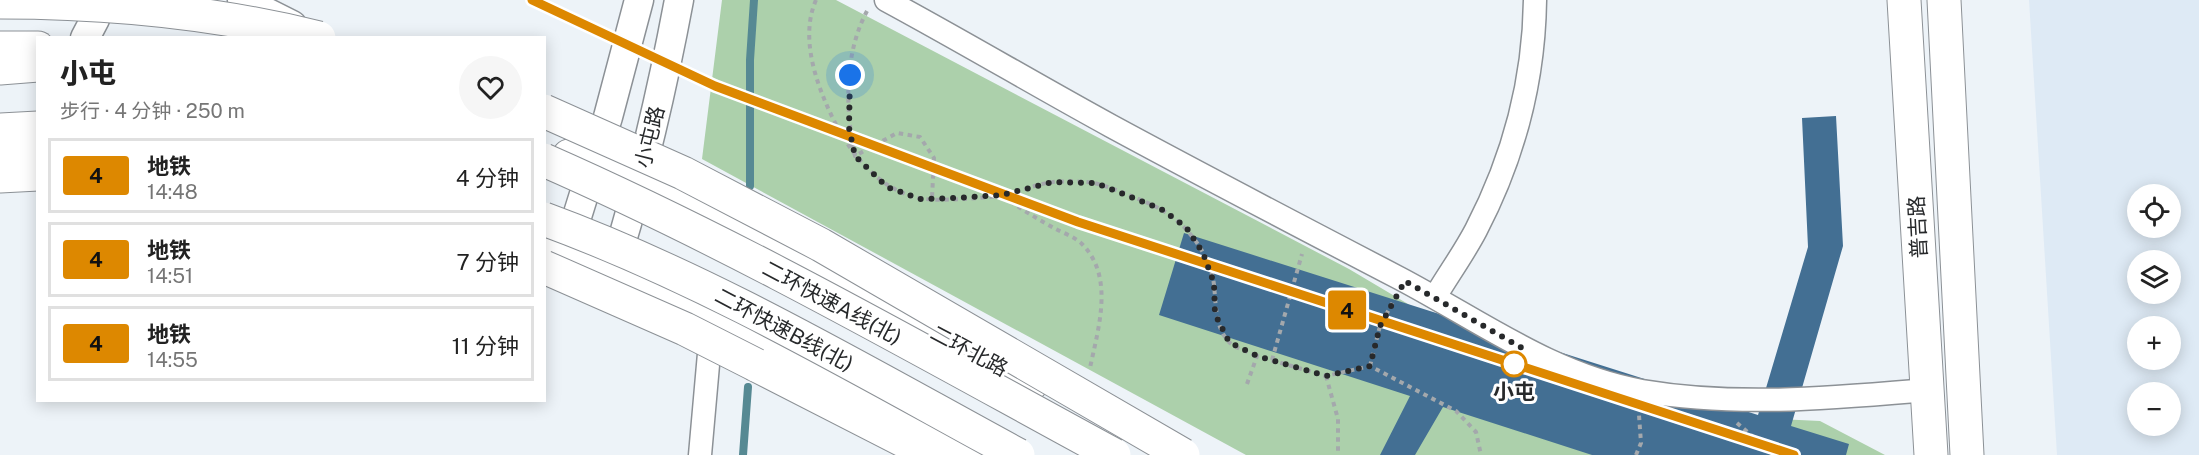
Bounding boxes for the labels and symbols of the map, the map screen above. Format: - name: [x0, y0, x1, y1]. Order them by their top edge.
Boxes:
- your location: [835, 60, 865, 90]
- street label: 小屯路: [630, 103, 669, 170]
- street label: 普吉路: [1903, 195, 1932, 259]
- street label: 二环快速A线(北): [758, 255, 906, 350]
- street label: 二环快速B线(北): [711, 283, 858, 376]
- line badge: 4: [1328, 290, 1366, 330]
- street label: 二环北路: [926, 320, 1012, 381]
- marker: 小屯: [1501, 351, 1527, 377]
- place label: 小屯: [1493, 379, 1535, 404]

